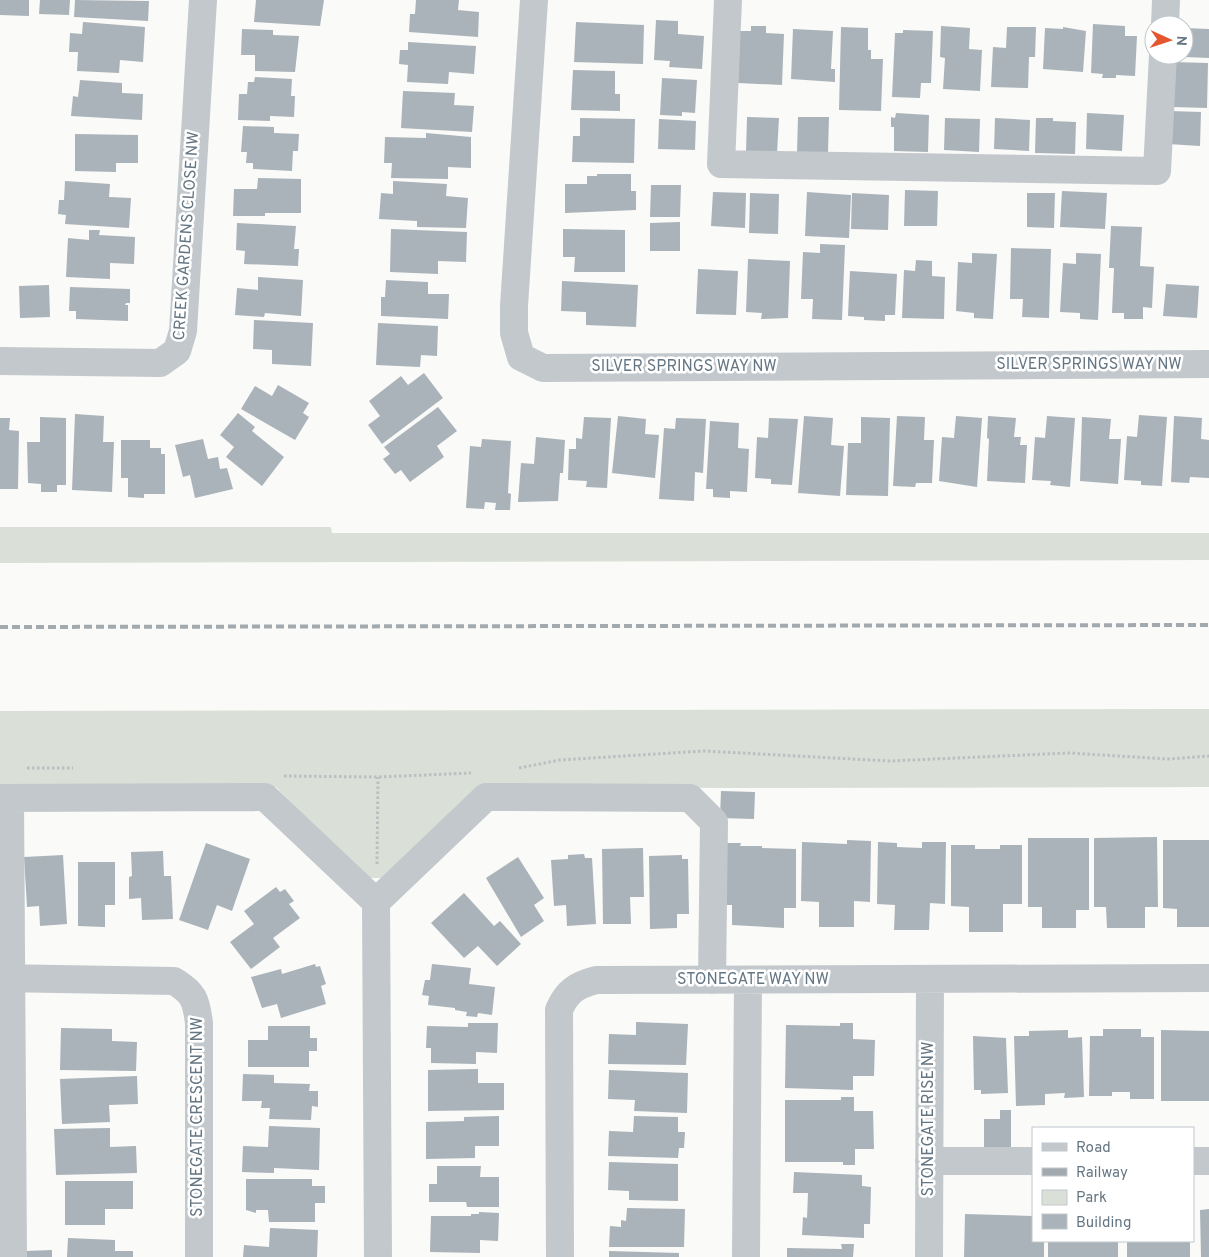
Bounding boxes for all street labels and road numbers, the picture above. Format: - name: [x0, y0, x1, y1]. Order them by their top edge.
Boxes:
- street label: CREEK GARDENS CLOSE NW: [170, 131, 204, 341]
- street label: SILVER SPRINGS WAY NW: [996, 355, 1182, 375]
- street label: SILVER SPRINGS WAY NW: [591, 357, 777, 377]
- street label: STONEGATE WAY NW: [677, 970, 829, 990]
- street label: STONEGATE CRESCENT NW: [188, 1017, 208, 1217]
- street label: STONEGATE RISE NW: [919, 1042, 939, 1196]

